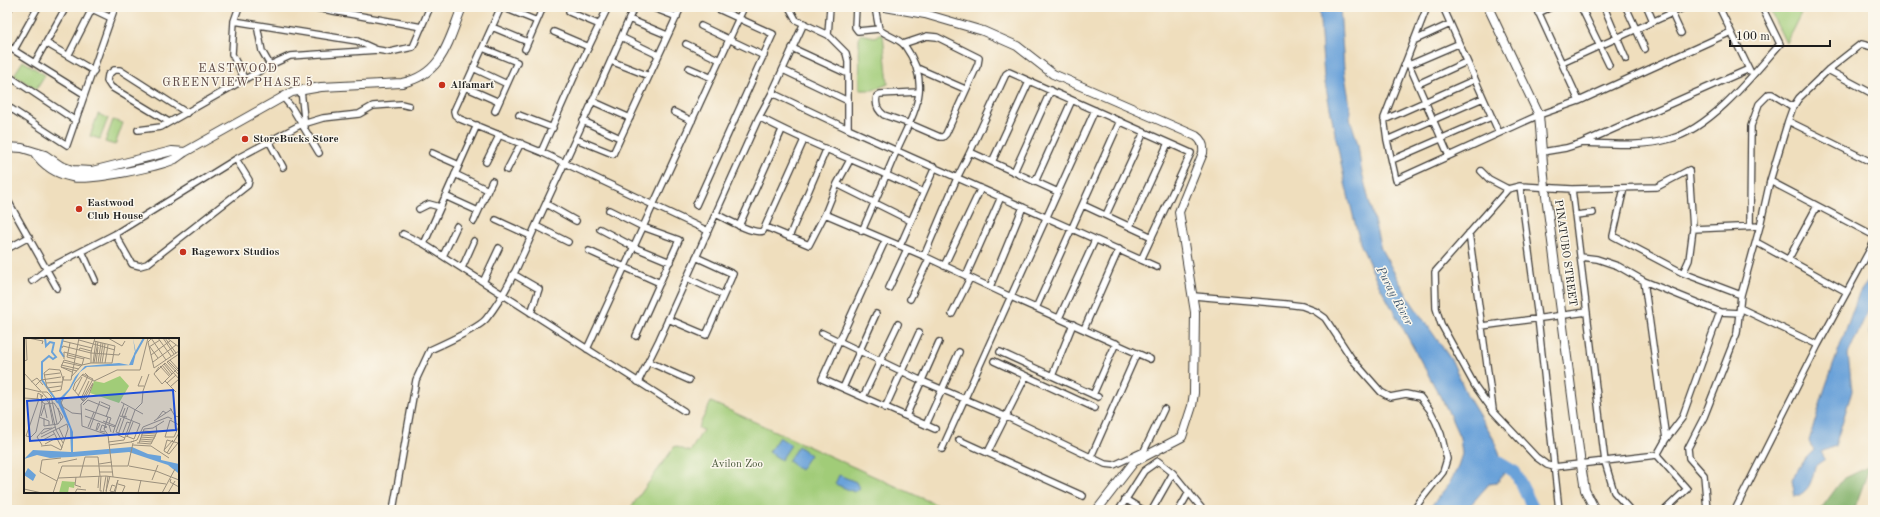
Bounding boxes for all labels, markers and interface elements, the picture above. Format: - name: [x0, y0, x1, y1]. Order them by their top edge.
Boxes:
- scale bar: [1730, 22, 1830, 48]
- text: 100 m: [1736, 31, 1770, 43]
- district label: EASTWOOD GREENVIEW PHASE 5: [162, 63, 314, 89]
- marker: Alfamart: [437, 80, 447, 90]
- place label: Alfamart: [450, 80, 494, 91]
- marker: StoreBucks Store: [240, 134, 250, 144]
- place label: StoreBucks Store: [253, 134, 339, 145]
- place label: Eastwood Club House: [87, 198, 143, 222]
- street label: PINATUBO STREET: [1552, 199, 1578, 307]
- marker: Eastwood Club House: [74, 204, 84, 214]
- marker: Rageworx Studios: [178, 247, 188, 257]
- place label: Rageworx Studios: [191, 247, 280, 258]
- water label: Puray River: [1373, 264, 1415, 328]
- inset map: [24, 338, 179, 493]
- park label: Avilon Zoo: [711, 459, 763, 470]

